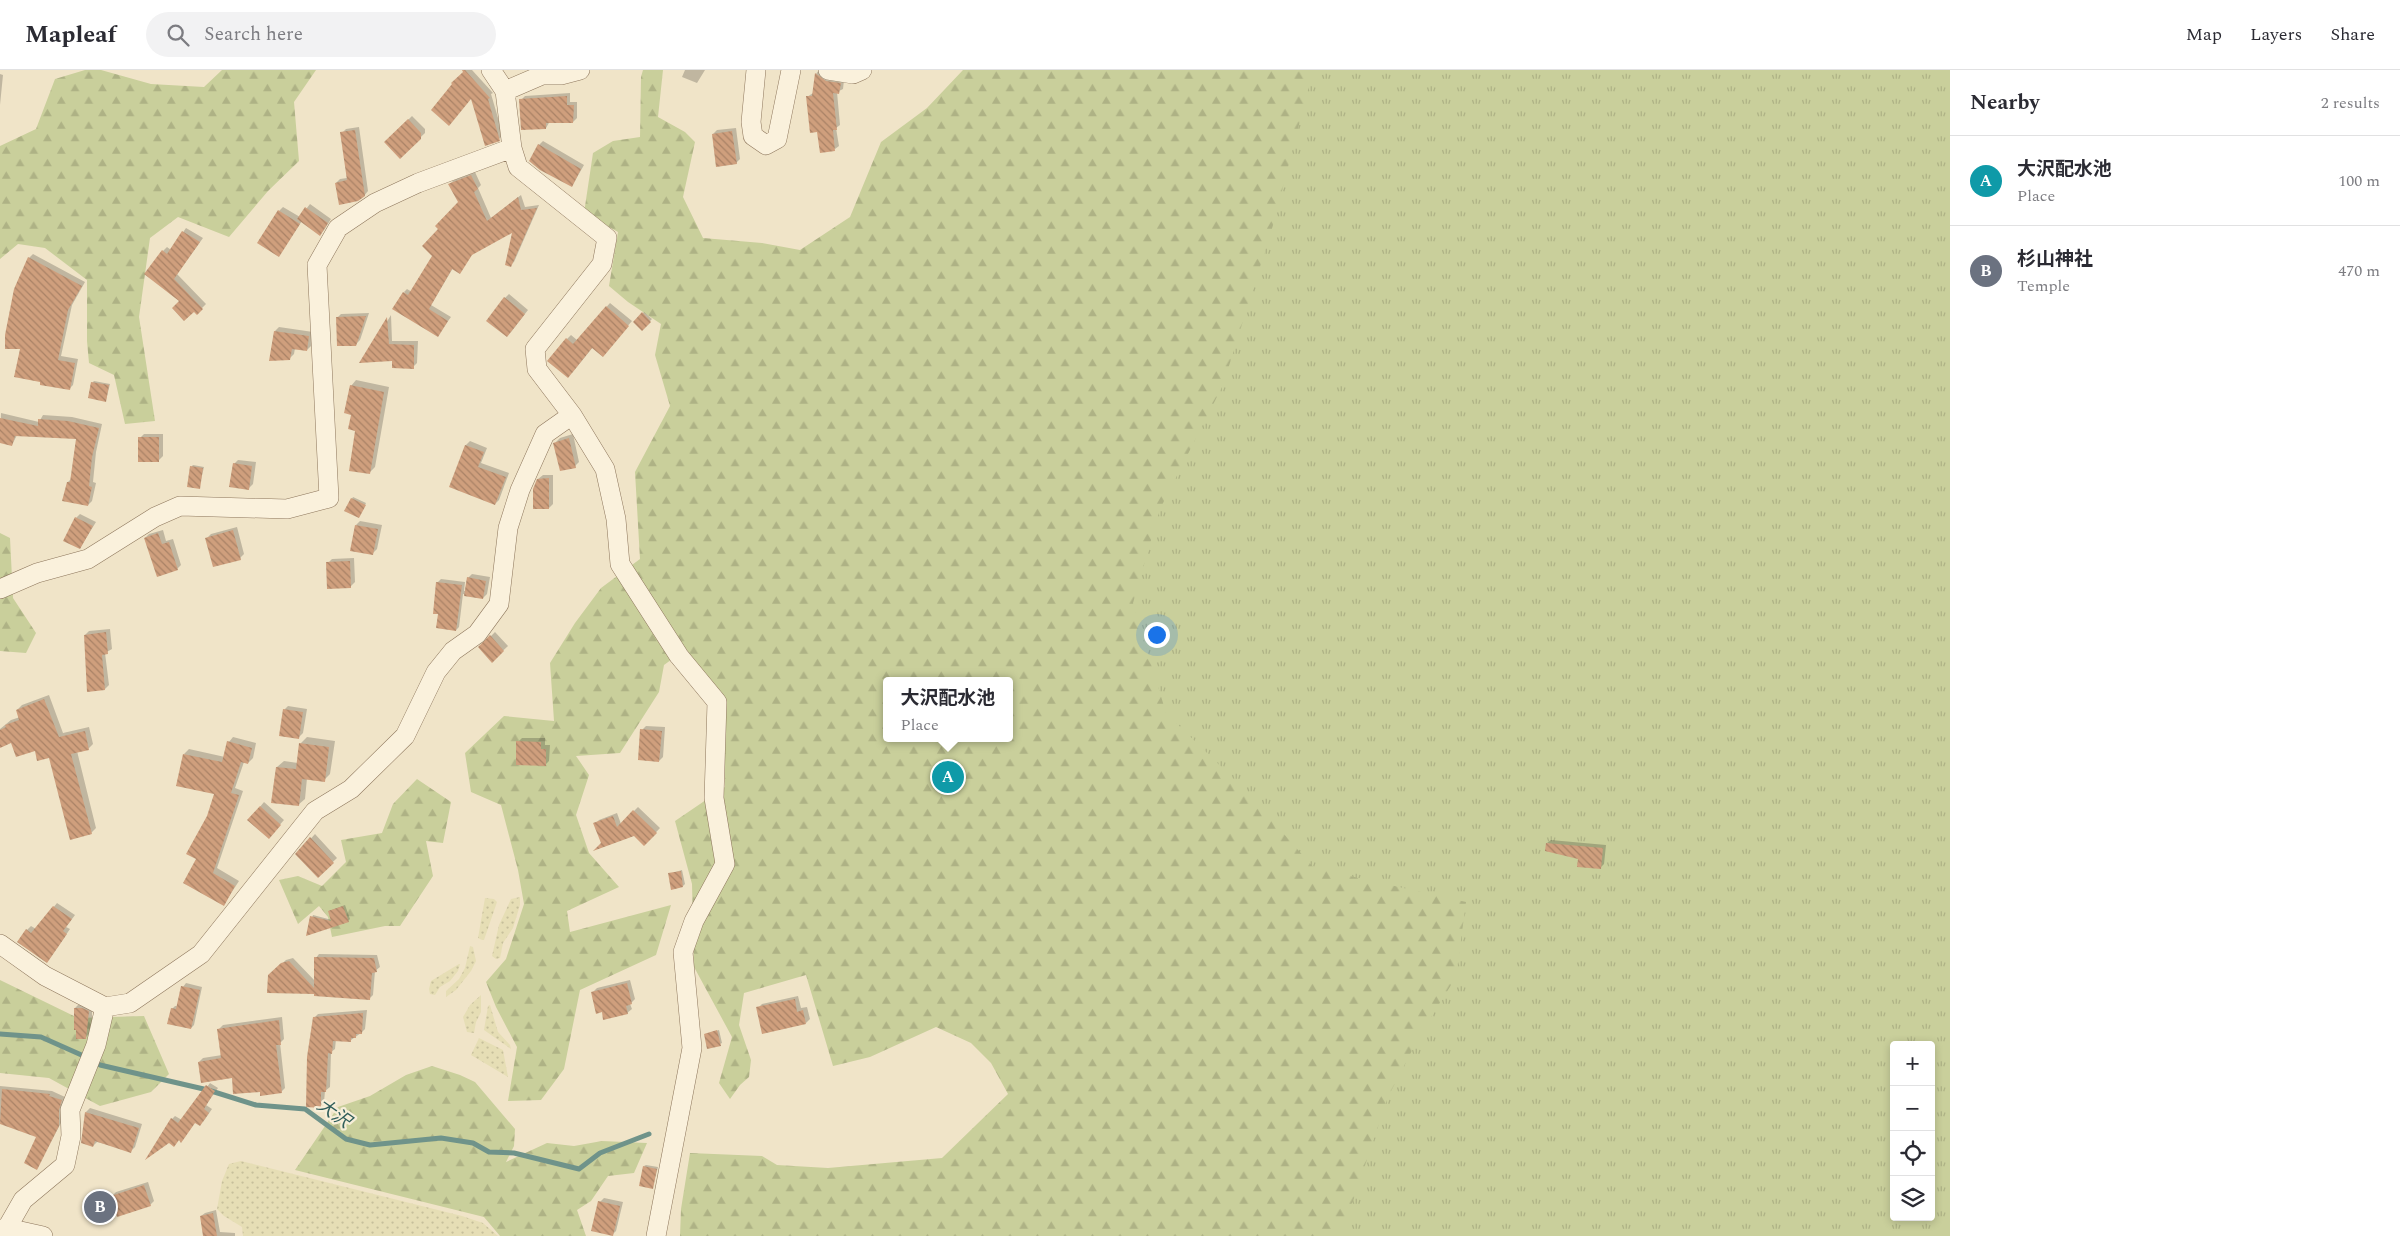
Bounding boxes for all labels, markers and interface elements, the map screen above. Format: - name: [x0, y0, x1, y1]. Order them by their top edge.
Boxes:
- search box: [146, 12, 496, 57]
- text: Mapleaf: [25, 17, 116, 53]
- text: Search here: [204, 20, 303, 49]
- icon: search: [164, 21, 192, 49]
- text: Map: [2186, 21, 2222, 48]
- text: Layers: [2250, 21, 2302, 48]
- text: Share: [2330, 21, 2375, 48]
- text: Nearby: [1970, 87, 2040, 119]
- text: 2 results: [2321, 91, 2380, 115]
- text: 大沢配水池: [2017, 155, 2112, 184]
- text: A: [1980, 169, 1992, 193]
- text: 100 m: [2338, 169, 2380, 193]
- text: Place: [2017, 184, 2055, 208]
- text: 杉山神社: [2017, 245, 2093, 274]
- text: B: [1980, 259, 1992, 283]
- text: 470 m: [2338, 259, 2380, 283]
- text: Temple: [2017, 274, 2070, 298]
- your location: [1144, 622, 1170, 648]
- popup: [883, 677, 1013, 742]
- text: 大沢配水池: [900, 684, 996, 713]
- text: Place: [900, 713, 939, 737]
- pin: A: [932, 758, 964, 796]
- map controls: [1890, 1041, 1935, 1221]
- button: +: [1890, 1041, 1935, 1086]
- button: −: [1890, 1086, 1935, 1131]
- water label: 大沢: [311, 1092, 358, 1136]
- button: locate: [1890, 1131, 1935, 1176]
- button: layers: [1890, 1176, 1935, 1221]
- pin: B: [84, 1188, 116, 1226]

